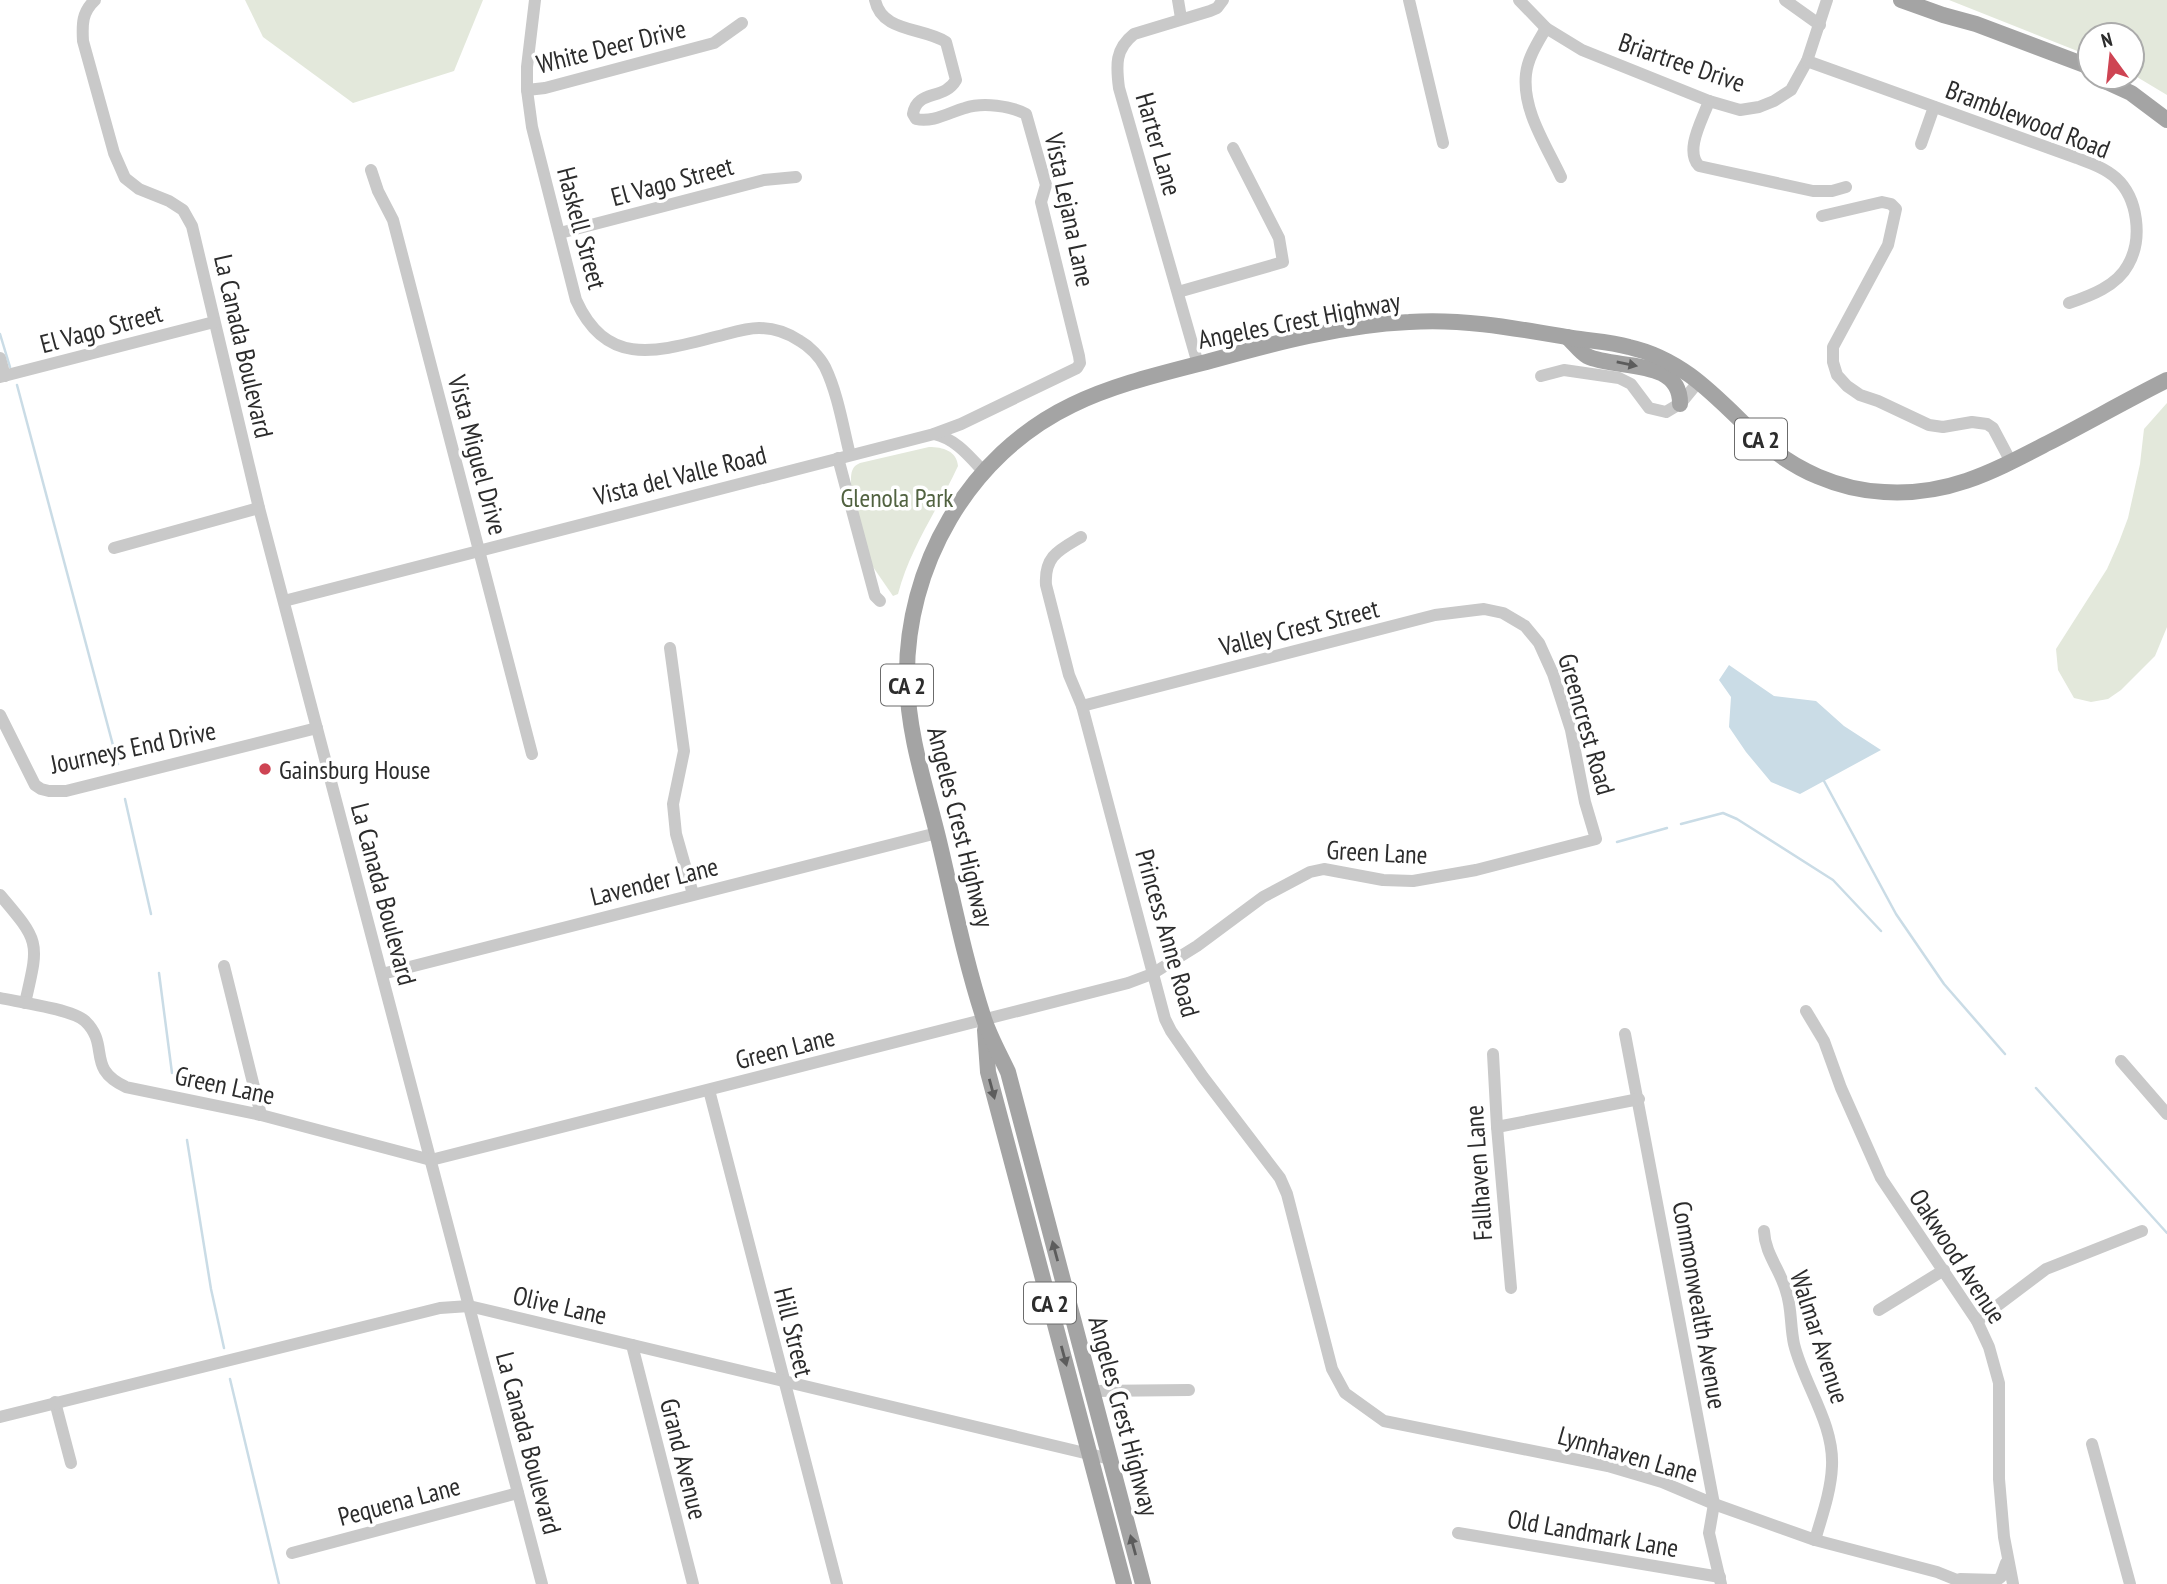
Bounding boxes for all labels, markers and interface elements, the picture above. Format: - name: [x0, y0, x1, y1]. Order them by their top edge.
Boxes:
- street label: White Deer Drive: [533, 12, 689, 80]
- north arrow: [2076, 21, 2146, 91]
- street label: Briartree Drive: [1614, 25, 1750, 99]
- text: N: [2099, 27, 2115, 52]
- street label: Bramblewood Road: [1941, 73, 2115, 165]
- street label: Harter Lane: [1129, 89, 1189, 199]
- street label: Vista Lejana Lane: [1037, 129, 1102, 290]
- street label: El Vago Street: [607, 149, 737, 213]
- street label: Haskell Street: [550, 163, 614, 293]
- street label: La Canada Boulevard: [207, 251, 281, 441]
- street label: Angeles Crest Highway: [1195, 284, 1403, 356]
- street label: El Vago Street: [36, 296, 166, 360]
- one-way arrow: [1616, 359, 1638, 370]
- street label: Vista Miguel Drive: [441, 371, 515, 538]
- road number: CA 2: [1735, 418, 1787, 460]
- street label: Vista del Valle Road: [589, 438, 770, 513]
- park label: Glenola Park: [841, 481, 953, 514]
- street label: Valley Crest Street: [1215, 591, 1382, 663]
- street label: Greencrest Road: [1551, 650, 1623, 798]
- road number: CA 2: [881, 664, 933, 706]
- street label: Journeys End Drive: [46, 713, 219, 781]
- street label: Angeles Crest Highway: [920, 723, 1002, 931]
- place label: Gainsburg House: [279, 753, 430, 786]
- marker: Gainsburg House: [257, 761, 273, 777]
- street label: La Canada Boulevard: [344, 799, 424, 989]
- street label: Green Lane: [1326, 833, 1428, 871]
- street label: Princess Anne Road: [1128, 845, 1208, 1021]
- street label: Lavender Lane: [587, 849, 721, 913]
- street label: Green Lane: [732, 1020, 838, 1076]
- street label: Green Lane: [172, 1058, 278, 1112]
- one-way arrow: [988, 1078, 998, 1099]
- street label: Fallhaven Lane: [1457, 1104, 1499, 1242]
- street label: Oakwood Avenue: [1902, 1182, 2014, 1330]
- street label: Commonwealth Avenue: [1665, 1199, 1735, 1411]
- one-way arrow: [1049, 1240, 1060, 1262]
- street label: Walmar Avenue: [1783, 1266, 1857, 1408]
- street label: Olive Lane: [510, 1278, 610, 1332]
- road number: CA 2: [1024, 1282, 1076, 1324]
- street label: Hill Street: [767, 1284, 821, 1380]
- street label: Angeles Crest Highway: [1081, 1313, 1167, 1520]
- one-way arrow: [1059, 1346, 1069, 1367]
- street label: La Canada Boulevard: [489, 1348, 569, 1538]
- street label: Grand Avenue: [653, 1395, 715, 1523]
- street label: Lynnhaven Lane: [1554, 1418, 1702, 1490]
- street label: Pequena Lane: [334, 1469, 464, 1533]
- street label: Old Landmark Lane: [1505, 1502, 1681, 1564]
- one-way arrow: [1127, 1534, 1138, 1556]

